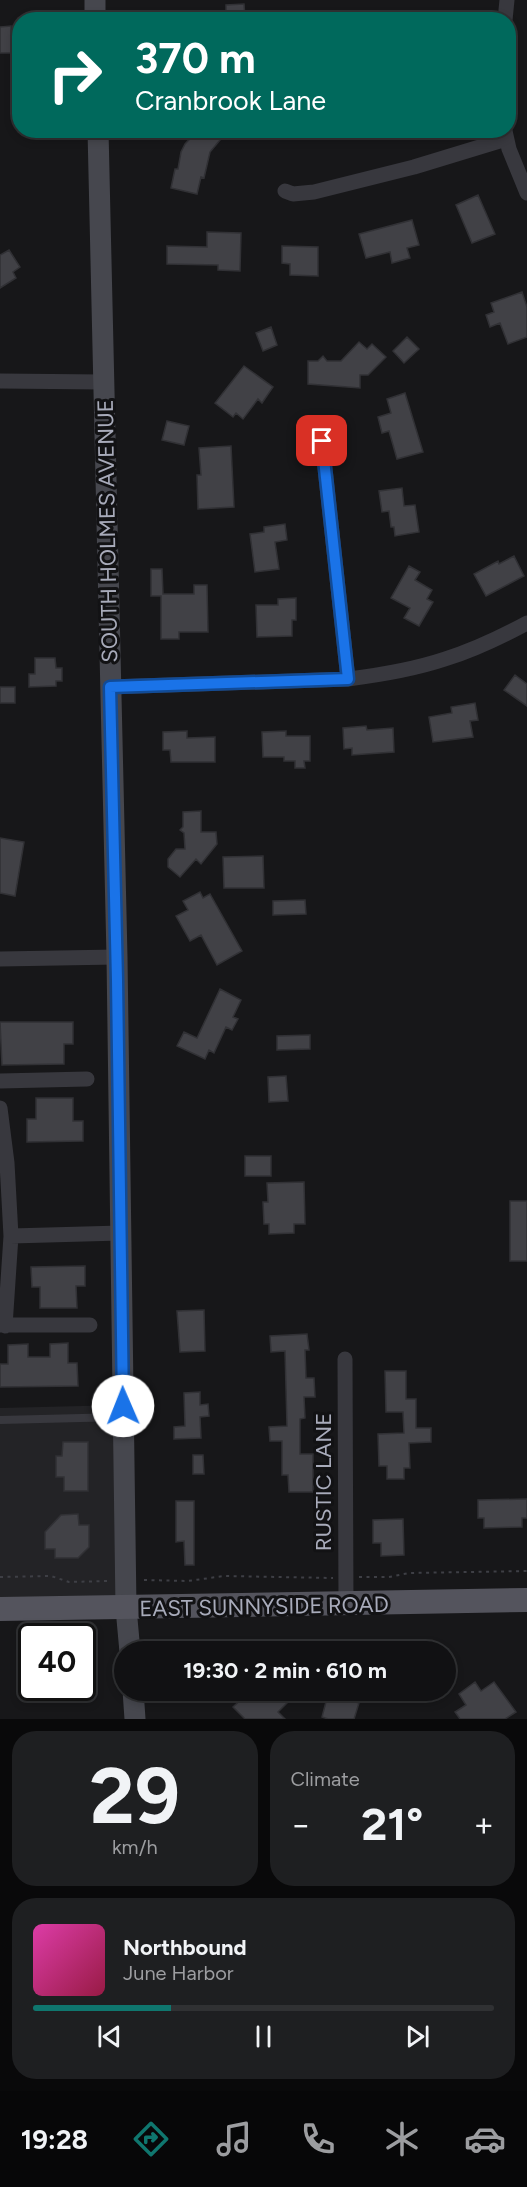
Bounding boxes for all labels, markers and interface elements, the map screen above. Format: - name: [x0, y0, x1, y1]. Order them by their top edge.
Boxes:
- text: 370 m: [135, 33, 256, 84]
- icon: right: [36, 36, 114, 114]
- text: Cranbrook Lane: [135, 84, 326, 117]
- street label: SOUTH HOLMES AVENUE: [92, 399, 123, 663]
- pin: [296, 415, 347, 466]
- icon: arrive: [305, 424, 338, 457]
- position arrow: [91, 1374, 155, 1438]
- street label: RUSTIC LANE: [310, 1413, 337, 1551]
- street label: EAST SUNNYSIDE ROAD: [139, 1591, 389, 1622]
- speed limit sign: 40: [18, 1623, 96, 1701]
- text: 19:30 · 2 min · 610 m: [183, 1657, 387, 1684]
- text: 29: [90, 1749, 180, 1843]
- text: Climate: [291, 1767, 360, 1791]
- text: 21°: [361, 1797, 423, 1851]
- text: −: [291, 1805, 311, 1844]
- text: +: [473, 1805, 494, 1844]
- text: km/h: [112, 1835, 158, 1859]
- text: Northbound: [123, 1934, 247, 1961]
- text: June Harbor: [123, 1961, 234, 1985]
- icon: previous: [93, 2020, 126, 2053]
- icon: pause: [247, 2020, 280, 2053]
- icon: next: [401, 2020, 434, 2053]
- icon: directions: [130, 2118, 172, 2160]
- icon: music: [213, 2118, 255, 2160]
- icon: phone: [297, 2118, 339, 2160]
- icon: climate: [381, 2118, 423, 2160]
- icon: car: [464, 2118, 506, 2160]
- text: 19:28: [21, 2123, 88, 2156]

